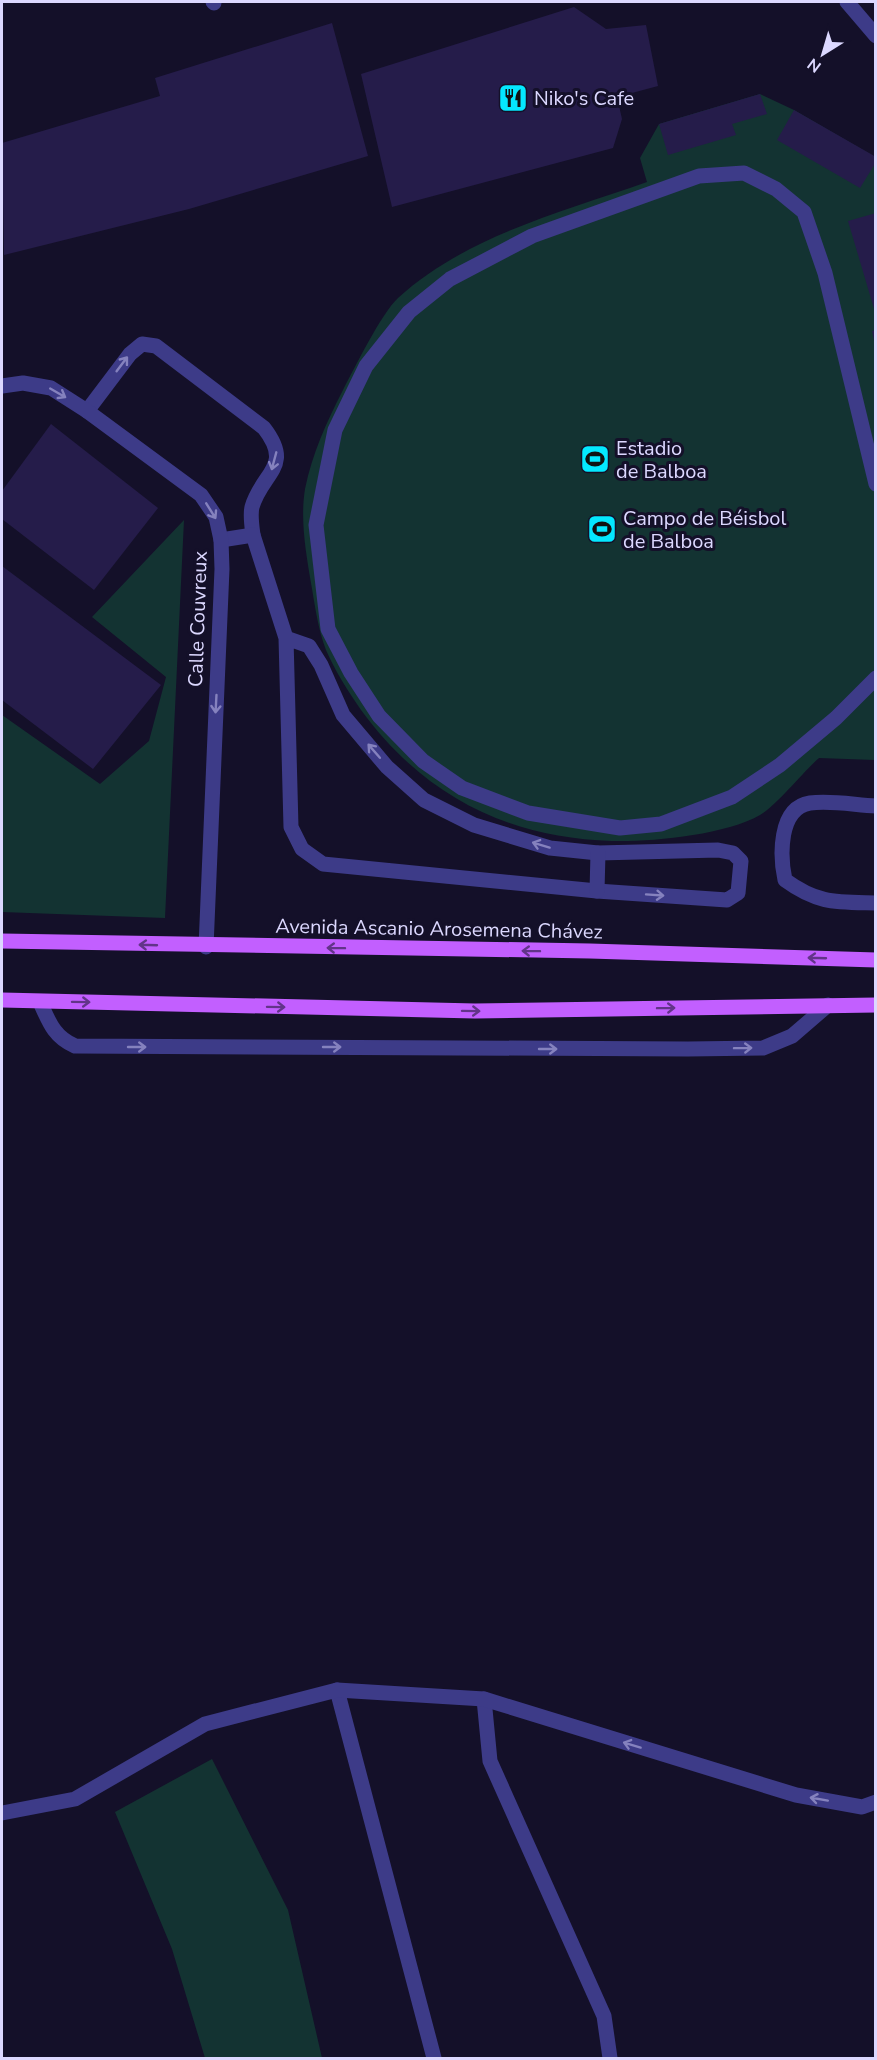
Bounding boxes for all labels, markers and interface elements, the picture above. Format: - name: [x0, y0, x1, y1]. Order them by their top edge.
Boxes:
- north arrow: [793, 24, 853, 84]
- text: N: [803, 53, 826, 78]
- restaurant icon: Niko's Cafe: [497, 82, 529, 114]
- place label: Niko's Cafe: [534, 85, 634, 112]
- one-way arrow: [116, 356, 129, 372]
- one-way arrow: [49, 387, 66, 399]
- place label: Estadio de Balboa: [616, 435, 707, 485]
- sports icon: Estadio de Balboa: [579, 443, 611, 475]
- one-way arrow: [268, 451, 279, 470]
- one-way arrow: [206, 502, 218, 519]
- place label: Campo de Béisbol de Balboa: [623, 505, 786, 555]
- sports icon: Campo de Béisbol de Balboa: [586, 513, 618, 545]
- street label: Calle Couvreux: [182, 550, 214, 687]
- one-way arrow: [211, 693, 222, 713]
- one-way arrow: [367, 744, 381, 759]
- one-way arrow: [532, 839, 551, 850]
- one-way arrow: [644, 890, 664, 901]
- street label: Avenida Ascanio Arosemena Chávez: [275, 913, 603, 945]
- one-way arrow: [138, 939, 158, 951]
- one-way arrow: [327, 942, 347, 954]
- one-way arrow: [522, 945, 542, 957]
- one-way arrow: [808, 953, 828, 964]
- one-way arrow: [70, 997, 90, 1008]
- one-way arrow: [265, 1001, 285, 1013]
- one-way arrow: [655, 1002, 675, 1014]
- one-way arrow: [460, 1005, 480, 1017]
- one-way arrow: [126, 1041, 146, 1052]
- one-way arrow: [321, 1042, 341, 1053]
- one-way arrow: [732, 1042, 752, 1054]
- one-way arrow: [537, 1043, 557, 1055]
- one-way arrow: [623, 1739, 642, 1750]
- one-way arrow: [809, 1794, 829, 1805]

